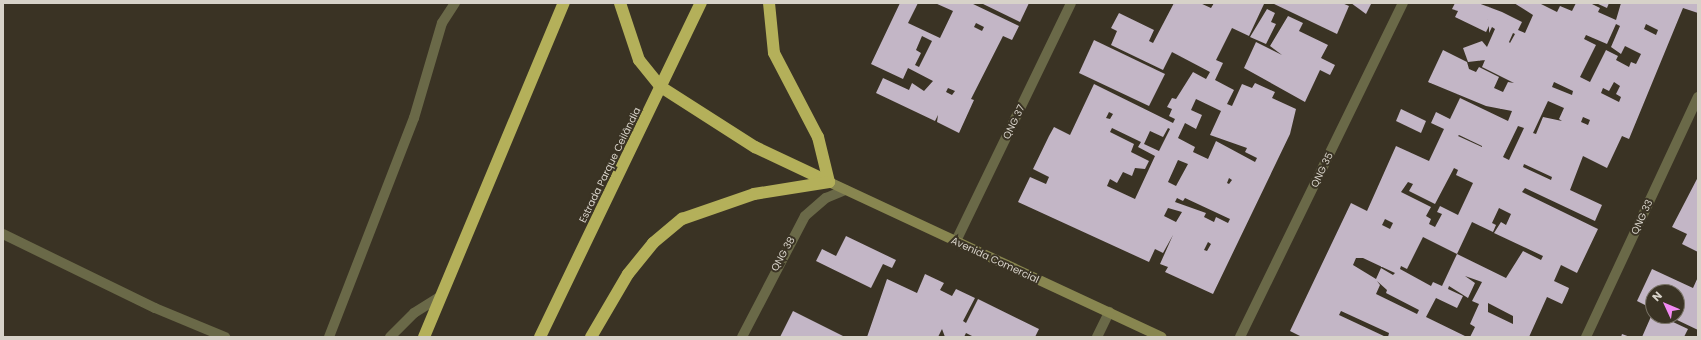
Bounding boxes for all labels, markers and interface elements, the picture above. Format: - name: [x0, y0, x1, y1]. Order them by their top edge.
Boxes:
- street label: QNG 37: [1001, 103, 1027, 141]
- street label: Estrada Parque Ceilândia: [577, 105, 643, 225]
- street label: QNG 35: [1308, 151, 1336, 189]
- street label: QNG 33: [1629, 198, 1655, 236]
- street label: Avenida Comercial: [949, 234, 1041, 286]
- street label: QNG 38: [769, 235, 797, 273]
- north arrow: [1645, 284, 1685, 324]
- text: N: [1648, 288, 1666, 305]

